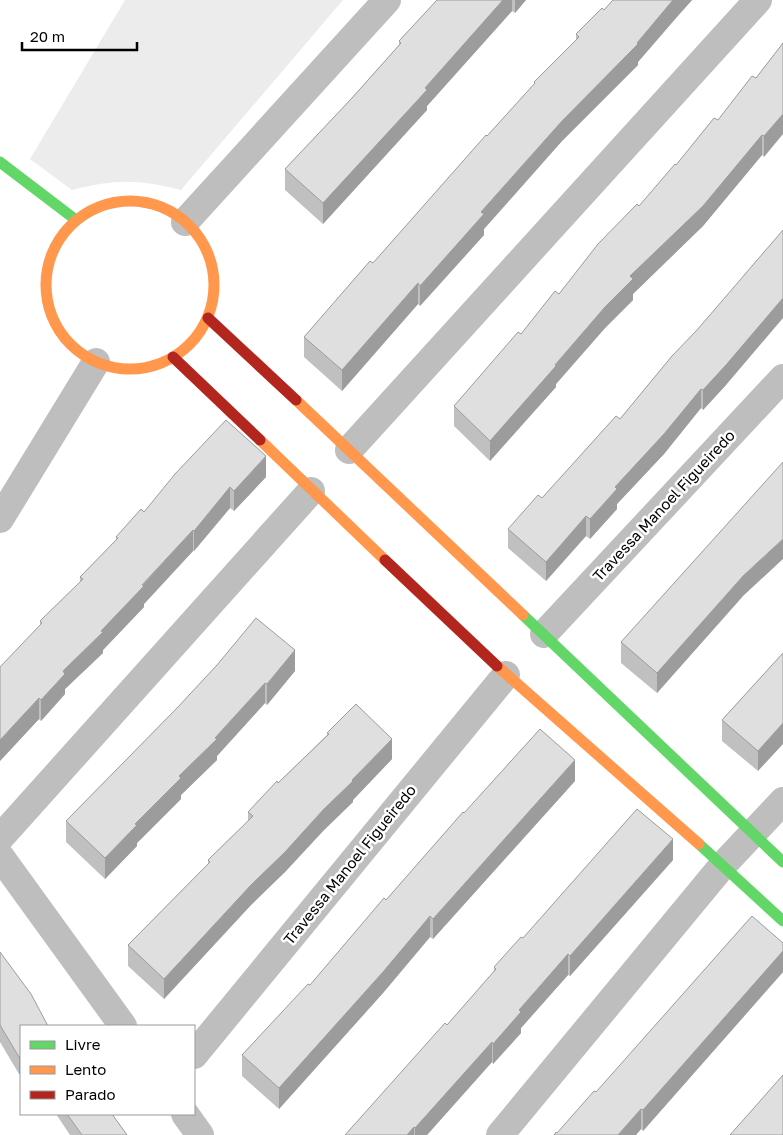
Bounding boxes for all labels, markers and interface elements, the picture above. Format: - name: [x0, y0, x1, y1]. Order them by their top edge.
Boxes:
- scale bar: [22, 20, 138, 52]
- text: 20 m: [30, 27, 65, 45]
- street label: Travessa Manoel Figueiredo: [588, 426, 738, 585]
- street label: Travessa Manoel Figueiredo: [279, 781, 419, 948]
- legend: [20, 1025, 195, 1115]
- text: Livre: [65, 1035, 101, 1053]
- text: Lento: [65, 1060, 106, 1078]
- text: Parado: [65, 1085, 116, 1103]

